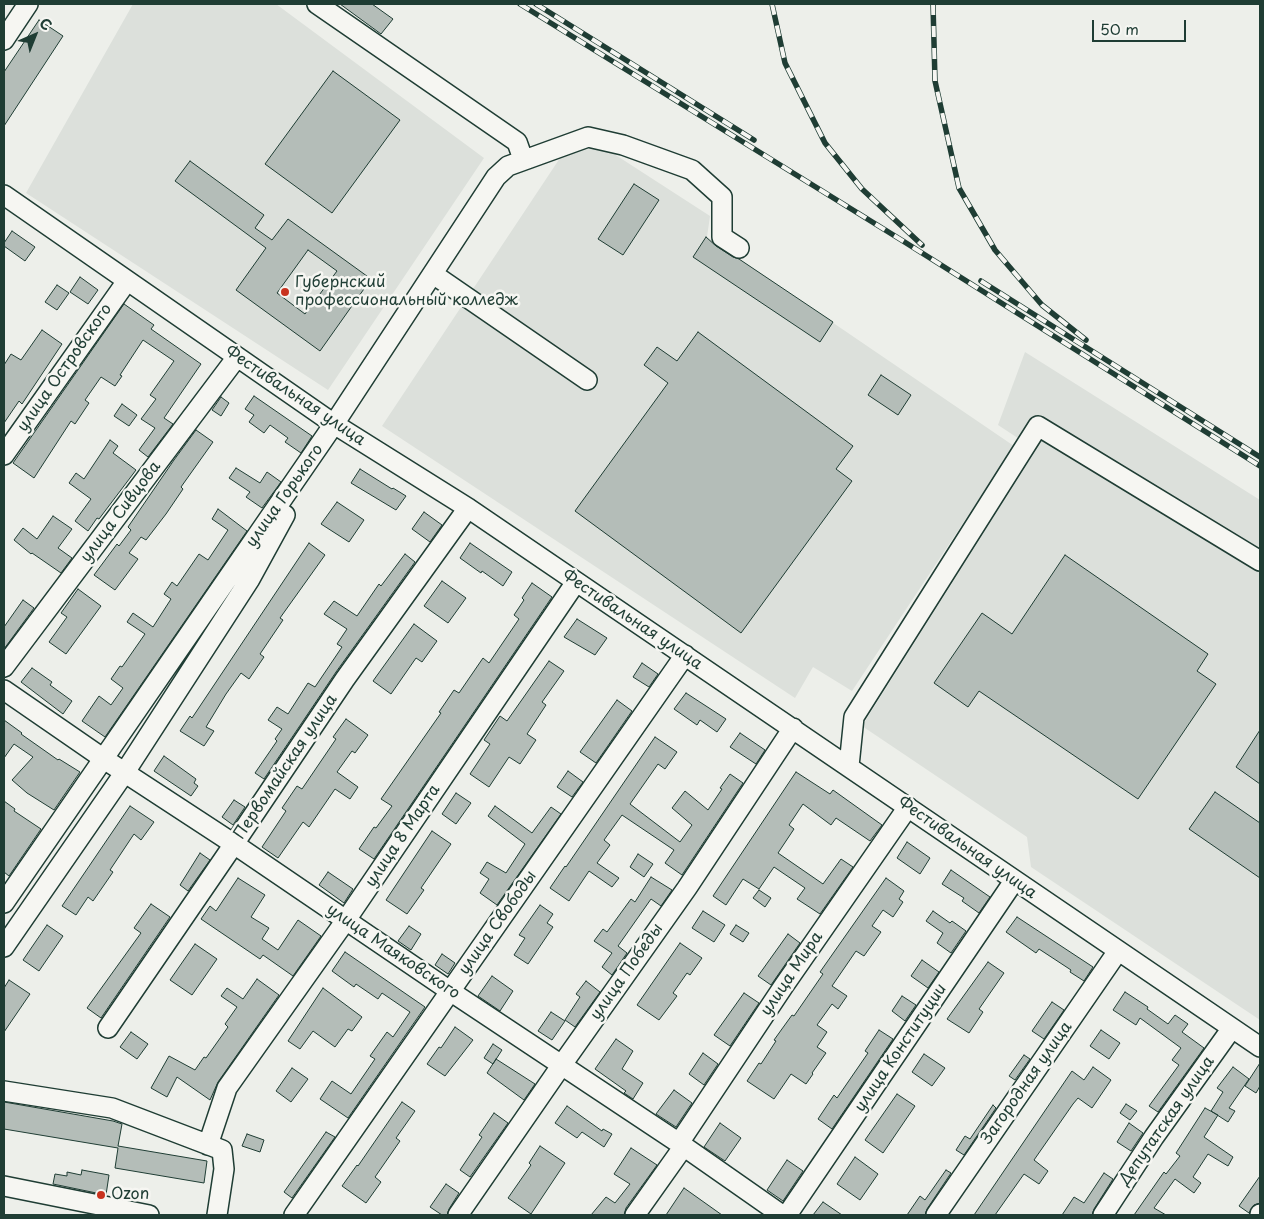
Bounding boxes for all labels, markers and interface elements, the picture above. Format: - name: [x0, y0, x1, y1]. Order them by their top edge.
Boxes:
- north arrow: [10, 10, 60, 60]
- scale bar: [1094, 10, 1188, 42]
- text: С: [35, 13, 57, 35]
- text: 50 m: [1100, 17, 1139, 40]
- place label: Губернский профессиональный колледж: [295, 273, 518, 311]
- marker: Губернский профессиональный колледж: [279, 286, 291, 298]
- street label: улица Островского: [14, 300, 116, 436]
- street label: Фестивальная улица: [221, 342, 369, 450]
- street label: улица Горького: [242, 441, 328, 551]
- street label: улица Сивцова: [77, 458, 165, 566]
- street label: Фестивальная улица: [558, 566, 706, 674]
- street label: Первомайская улица: [230, 691, 342, 843]
- street label: улица 8 Марта: [362, 781, 444, 891]
- street label: Фестивальная улица: [894, 793, 1040, 903]
- street label: улица Свободы: [455, 867, 541, 979]
- street label: улица Маяковского: [323, 900, 463, 1004]
- street label: улица Победы: [587, 920, 667, 1024]
- street label: улица Мира: [757, 928, 827, 1020]
- street label: улица Конституции: [851, 980, 951, 1116]
- street label: Загородная улица: [978, 1018, 1076, 1148]
- street label: Депутатская улица: [1115, 1053, 1219, 1189]
- place label: Ozon: [111, 1185, 149, 1205]
- marker: Ozon: [95, 1189, 107, 1201]

